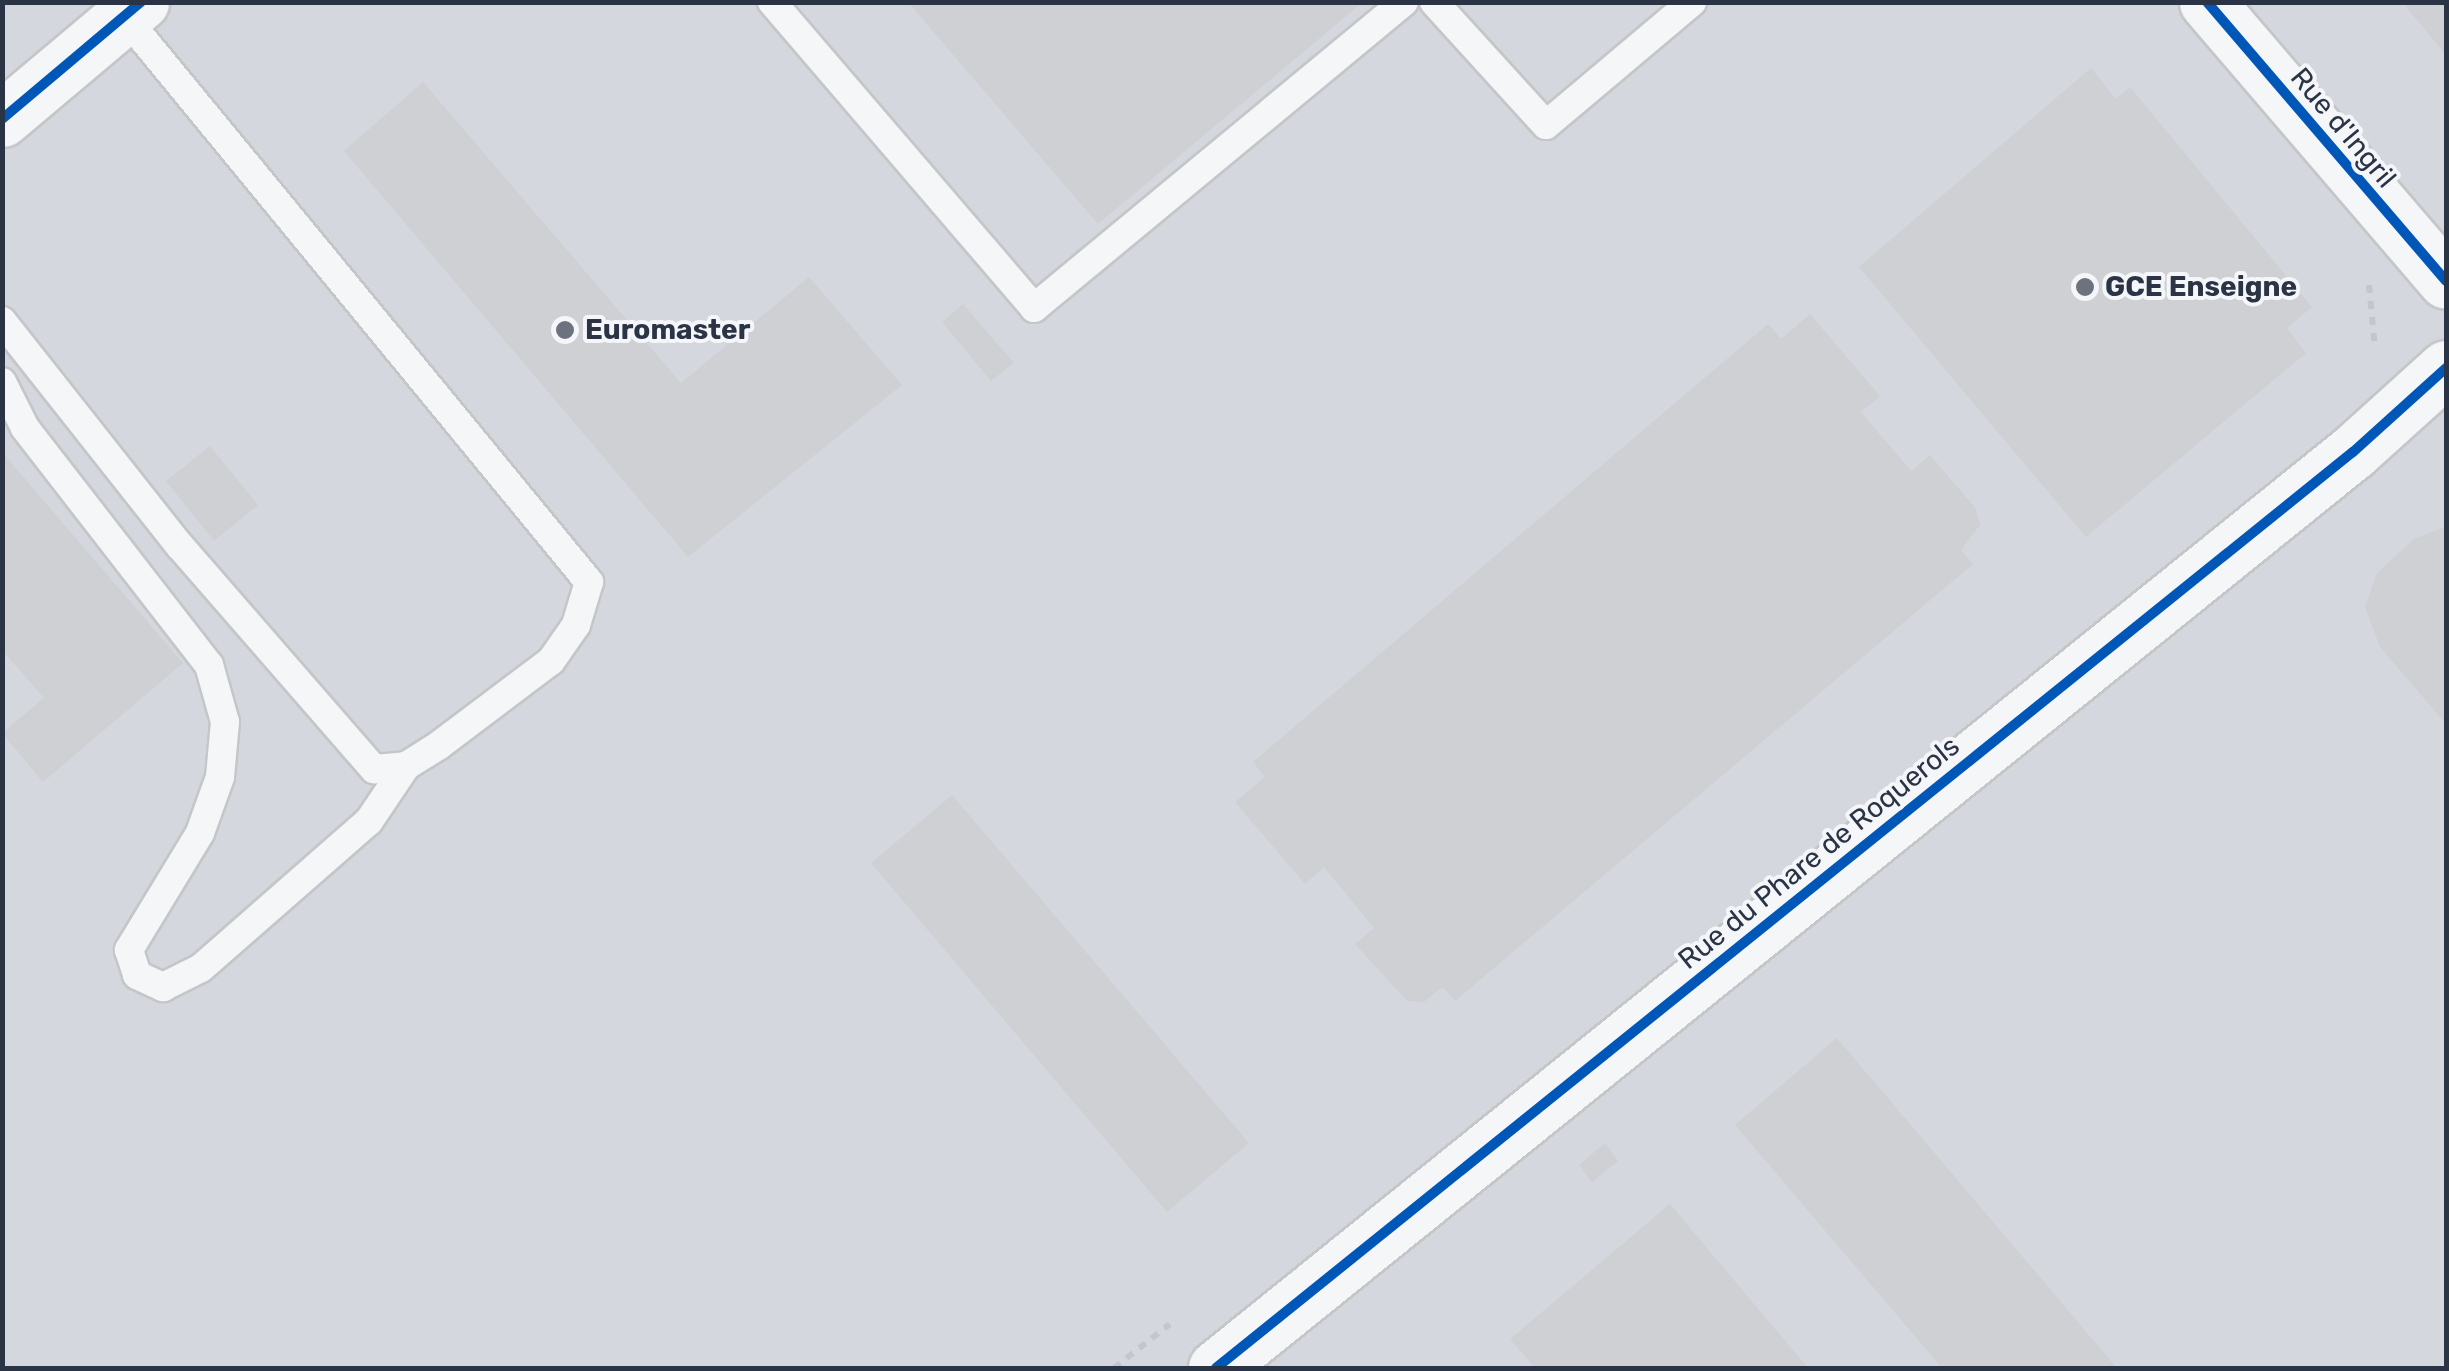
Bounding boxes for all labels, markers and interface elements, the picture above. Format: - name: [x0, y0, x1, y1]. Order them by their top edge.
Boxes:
- street label: Rue d'Ingril: [2283, 61, 2403, 195]
- place label: GCE Enseigne: [2105, 270, 2297, 304]
- marker: GCE Enseigne: [2074, 276, 2096, 298]
- place label: Euromaster: [585, 313, 750, 347]
- marker: Euromaster: [554, 319, 576, 341]
- street label: Rue du Phare de Roquerols: [1672, 729, 1966, 977]

